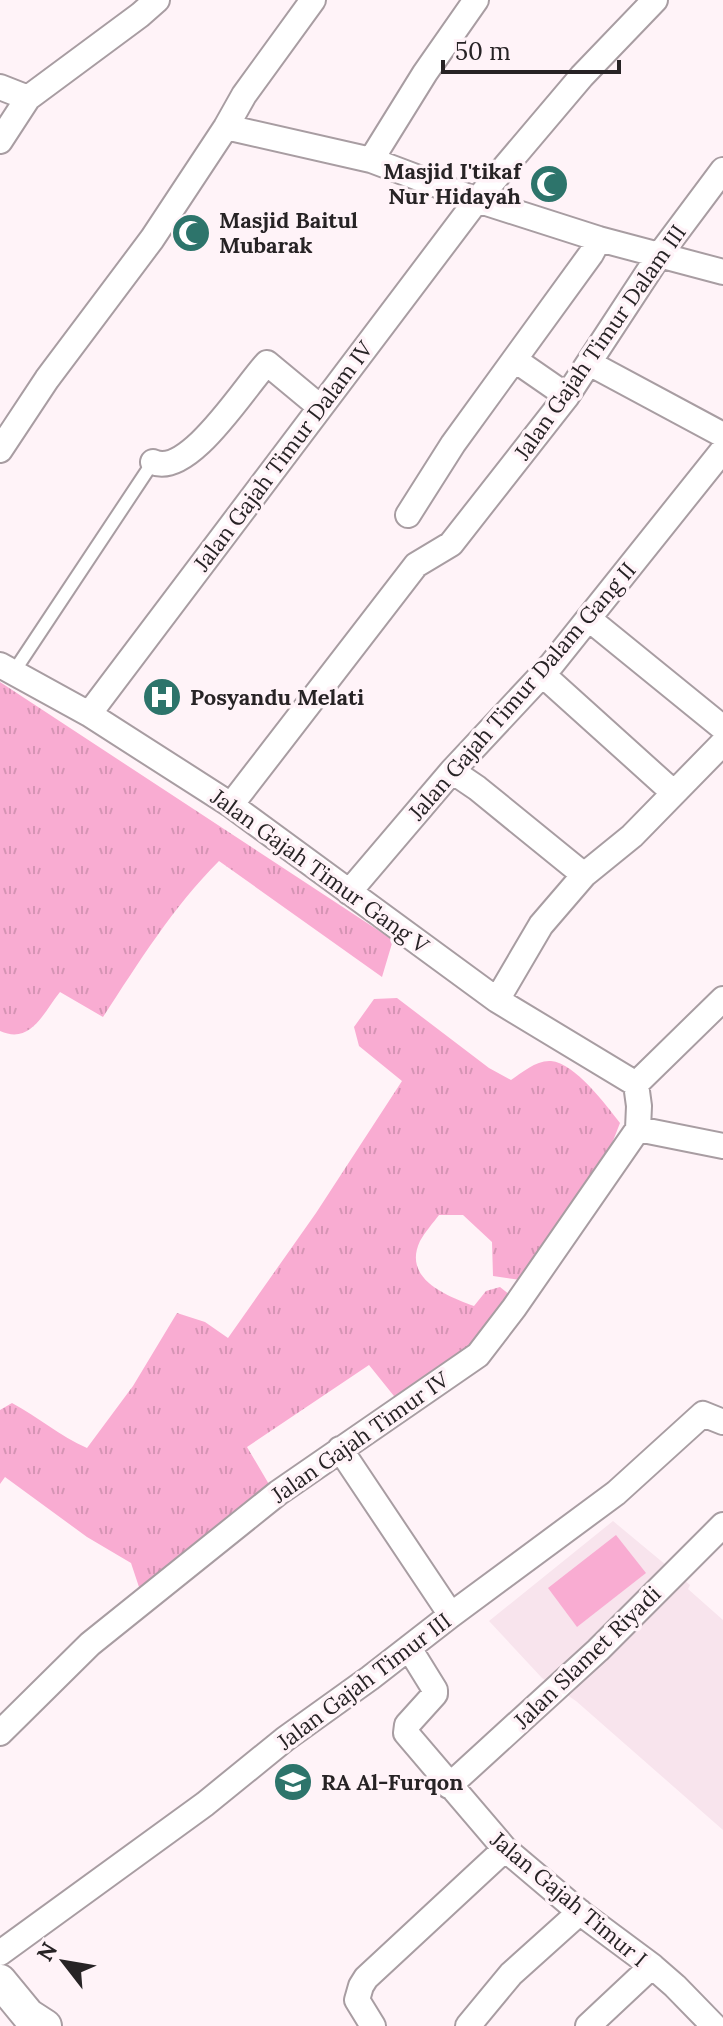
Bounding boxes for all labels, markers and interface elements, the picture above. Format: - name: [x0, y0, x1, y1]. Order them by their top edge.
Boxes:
- scale bar: [443, 24, 619, 74]
- text: 50 m: [455, 36, 511, 67]
- place label: Masjid I'tikaf Nur Hidayah: [383, 157, 523, 210]
- mosque icon: Masjid I'tikaf Nur Hidayah: [528, 163, 570, 205]
- place label: Masjid Baitul Mubarak: [219, 206, 358, 259]
- mosque icon: Masjid Baitul Mubarak: [170, 212, 212, 254]
- street label: Jalan Gajah Timur Dalam III: [507, 219, 692, 466]
- street label: Jalan Gajah Timur Dalam IV: [187, 335, 379, 577]
- street label: Jalan Gajah Timur Dalam Gang II: [402, 556, 642, 827]
- hospital icon: Posyandu Melati: [141, 676, 183, 718]
- place label: Posyandu Melati: [190, 683, 364, 711]
- street label: Jalan Gajah Timur Gang V: [205, 782, 435, 960]
- street label: Jalan Gajah Timur IV: [265, 1365, 455, 1509]
- street label: Jalan Slamet Riyadi: [507, 1580, 666, 1735]
- street label: Jalan Gajah Timur III: [271, 1607, 456, 1756]
- school or university icon: RA Al-Furqon: [272, 1761, 314, 1803]
- place label: RA Al-Furqon: [321, 1768, 463, 1796]
- street label: Jalan Gajah Timur I: [484, 1825, 653, 1973]
- north arrow: [24, 1922, 104, 2002]
- text: N: [30, 1937, 63, 1966]

